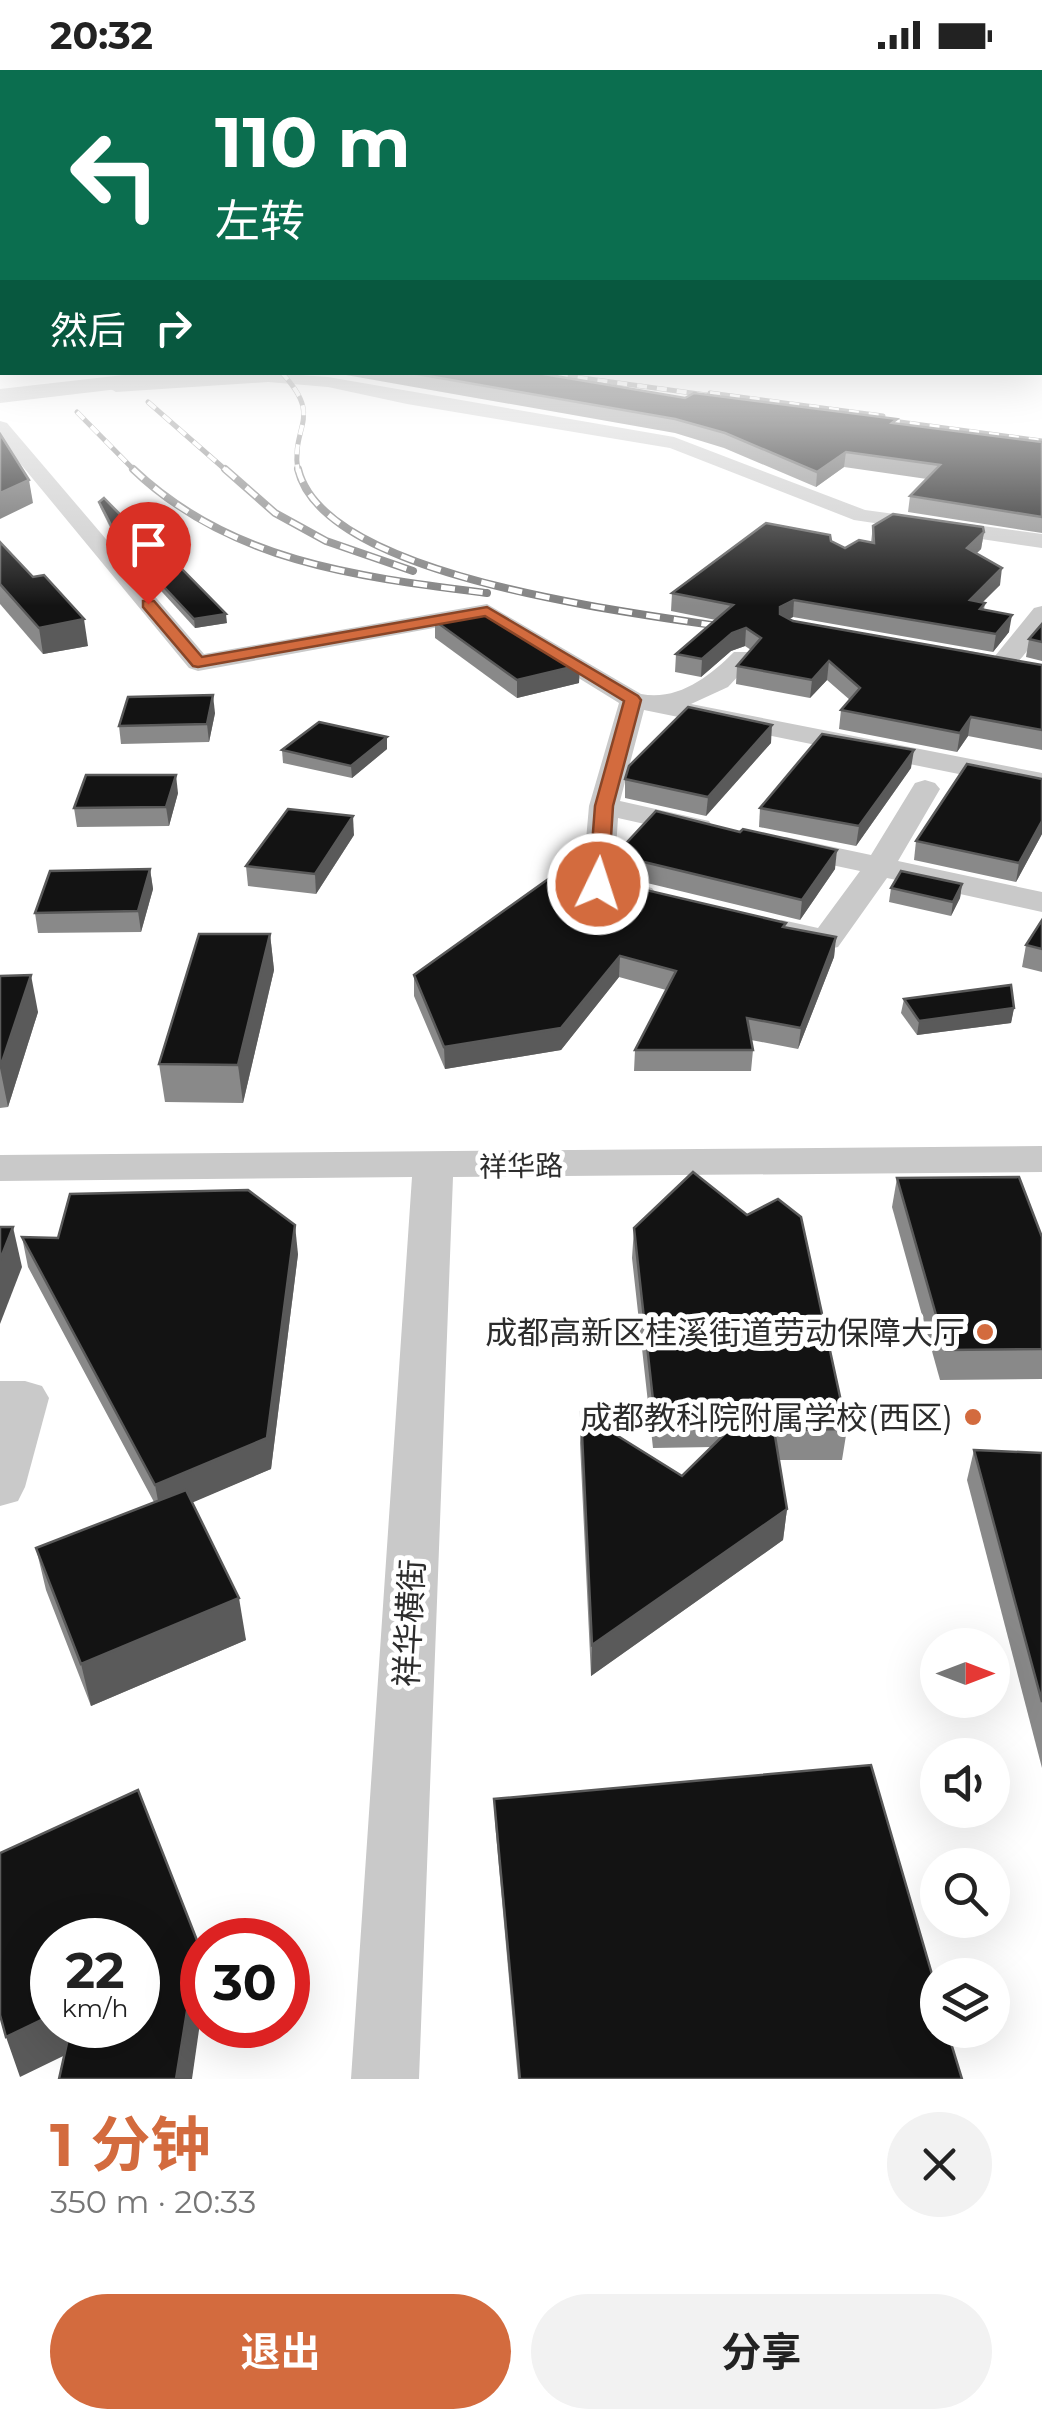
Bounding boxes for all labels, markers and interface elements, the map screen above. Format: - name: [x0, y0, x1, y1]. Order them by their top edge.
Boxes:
- text: 20:32: [50, 12, 153, 59]
- text: 110 m: [215, 99, 411, 185]
- icon: left: [50, 110, 180, 240]
- text: 左转: [215, 193, 305, 248]
- icon: right: [146, 300, 201, 355]
- text: 然后: [50, 307, 126, 354]
- pin: [106, 502, 191, 605]
- icon: arrive: [121, 517, 176, 572]
- position arrow: [546, 832, 650, 936]
- street label: 祥华路: [479, 1148, 563, 1184]
- place label: 成都高新区桂溪街道劳动保障大厅: [485, 1313, 965, 1352]
- marker: 成都高新区桂溪街道劳动保障大厅: [974, 1321, 996, 1343]
- place label: 成都教科院附属学校(西区): [580, 1398, 953, 1437]
- marker: 成都教科院附属学校(西区): [962, 1406, 984, 1428]
- street label: 祥华横街: [386, 1558, 432, 1688]
- north arrow: [920, 1628, 1010, 1718]
- map controls: [920, 1628, 1010, 2048]
- button: sound: [920, 1738, 1010, 1828]
- button: search: [920, 1848, 1010, 1938]
- speed limit sign: 30: [180, 1918, 310, 2048]
- text: 22: [66, 1940, 125, 2001]
- button: layers: [920, 1958, 1010, 2048]
- text: km/h: [62, 1993, 128, 2023]
- text: 1 分钟: [50, 2108, 211, 2181]
- button: close: [887, 2112, 992, 2217]
- text: 350 m · 20:33: [50, 2182, 256, 2221]
- button: 退出: [50, 2294, 511, 2409]
- button: 分享: [531, 2294, 992, 2409]

